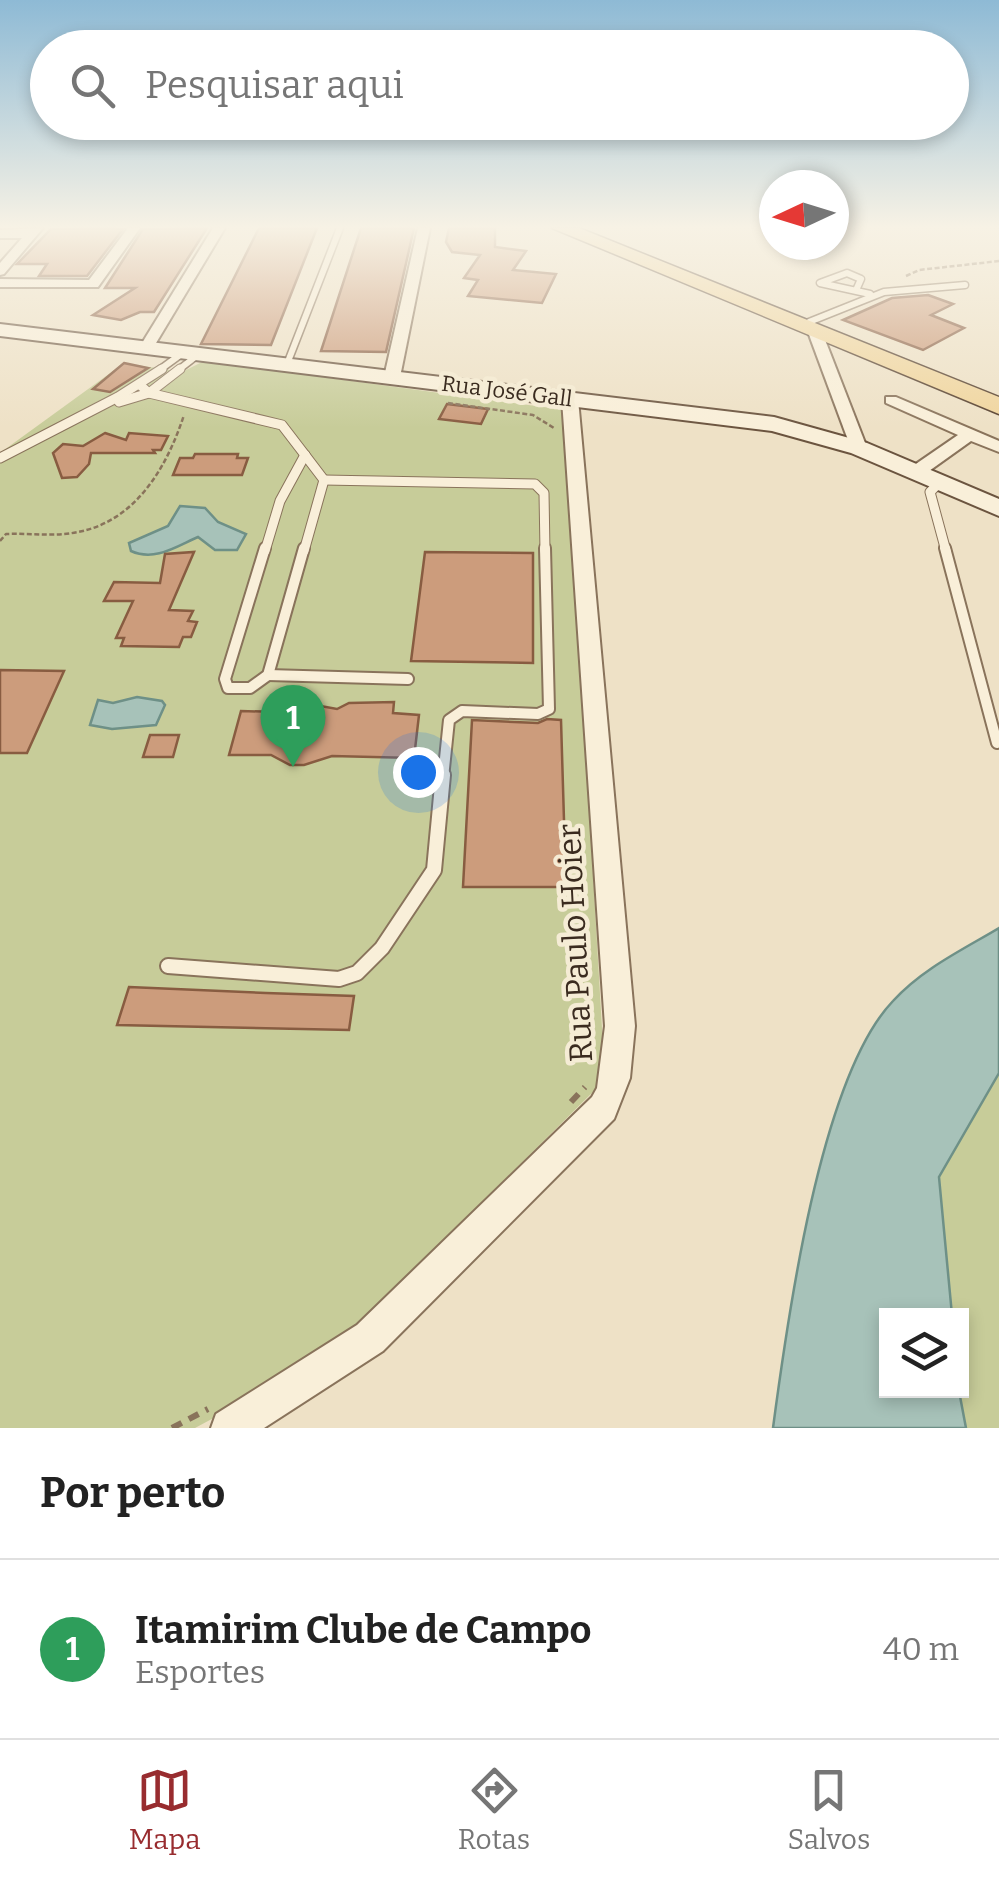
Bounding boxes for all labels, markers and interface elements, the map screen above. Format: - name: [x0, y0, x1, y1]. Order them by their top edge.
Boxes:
- search box: [30, 30, 969, 140]
- icon: search: [65, 58, 120, 113]
- text: Pesquisar aqui: [145, 62, 404, 108]
- north arrow: [759, 170, 849, 260]
- street label: Rua José Gall: [440, 370, 574, 412]
- pin: 1: [260, 684, 326, 767]
- your location: [393, 747, 444, 798]
- street label: Rua Paulo Hoier: [550, 823, 600, 1063]
- map controls: [879, 1308, 969, 1398]
- button: layers: [879, 1308, 969, 1398]
- text: Por perto: [40, 1468, 225, 1518]
- text: Itamirim Clube de Campo: [135, 1607, 592, 1653]
- text: 1: [66, 1630, 79, 1668]
- text: 40 m: [883, 1630, 959, 1668]
- text: Esportes: [135, 1653, 265, 1691]
- tab: Mapa: [129, 1763, 200, 1856]
- tab: Rotas: [458, 1763, 530, 1856]
- tab: Salvos: [788, 1763, 870, 1856]

